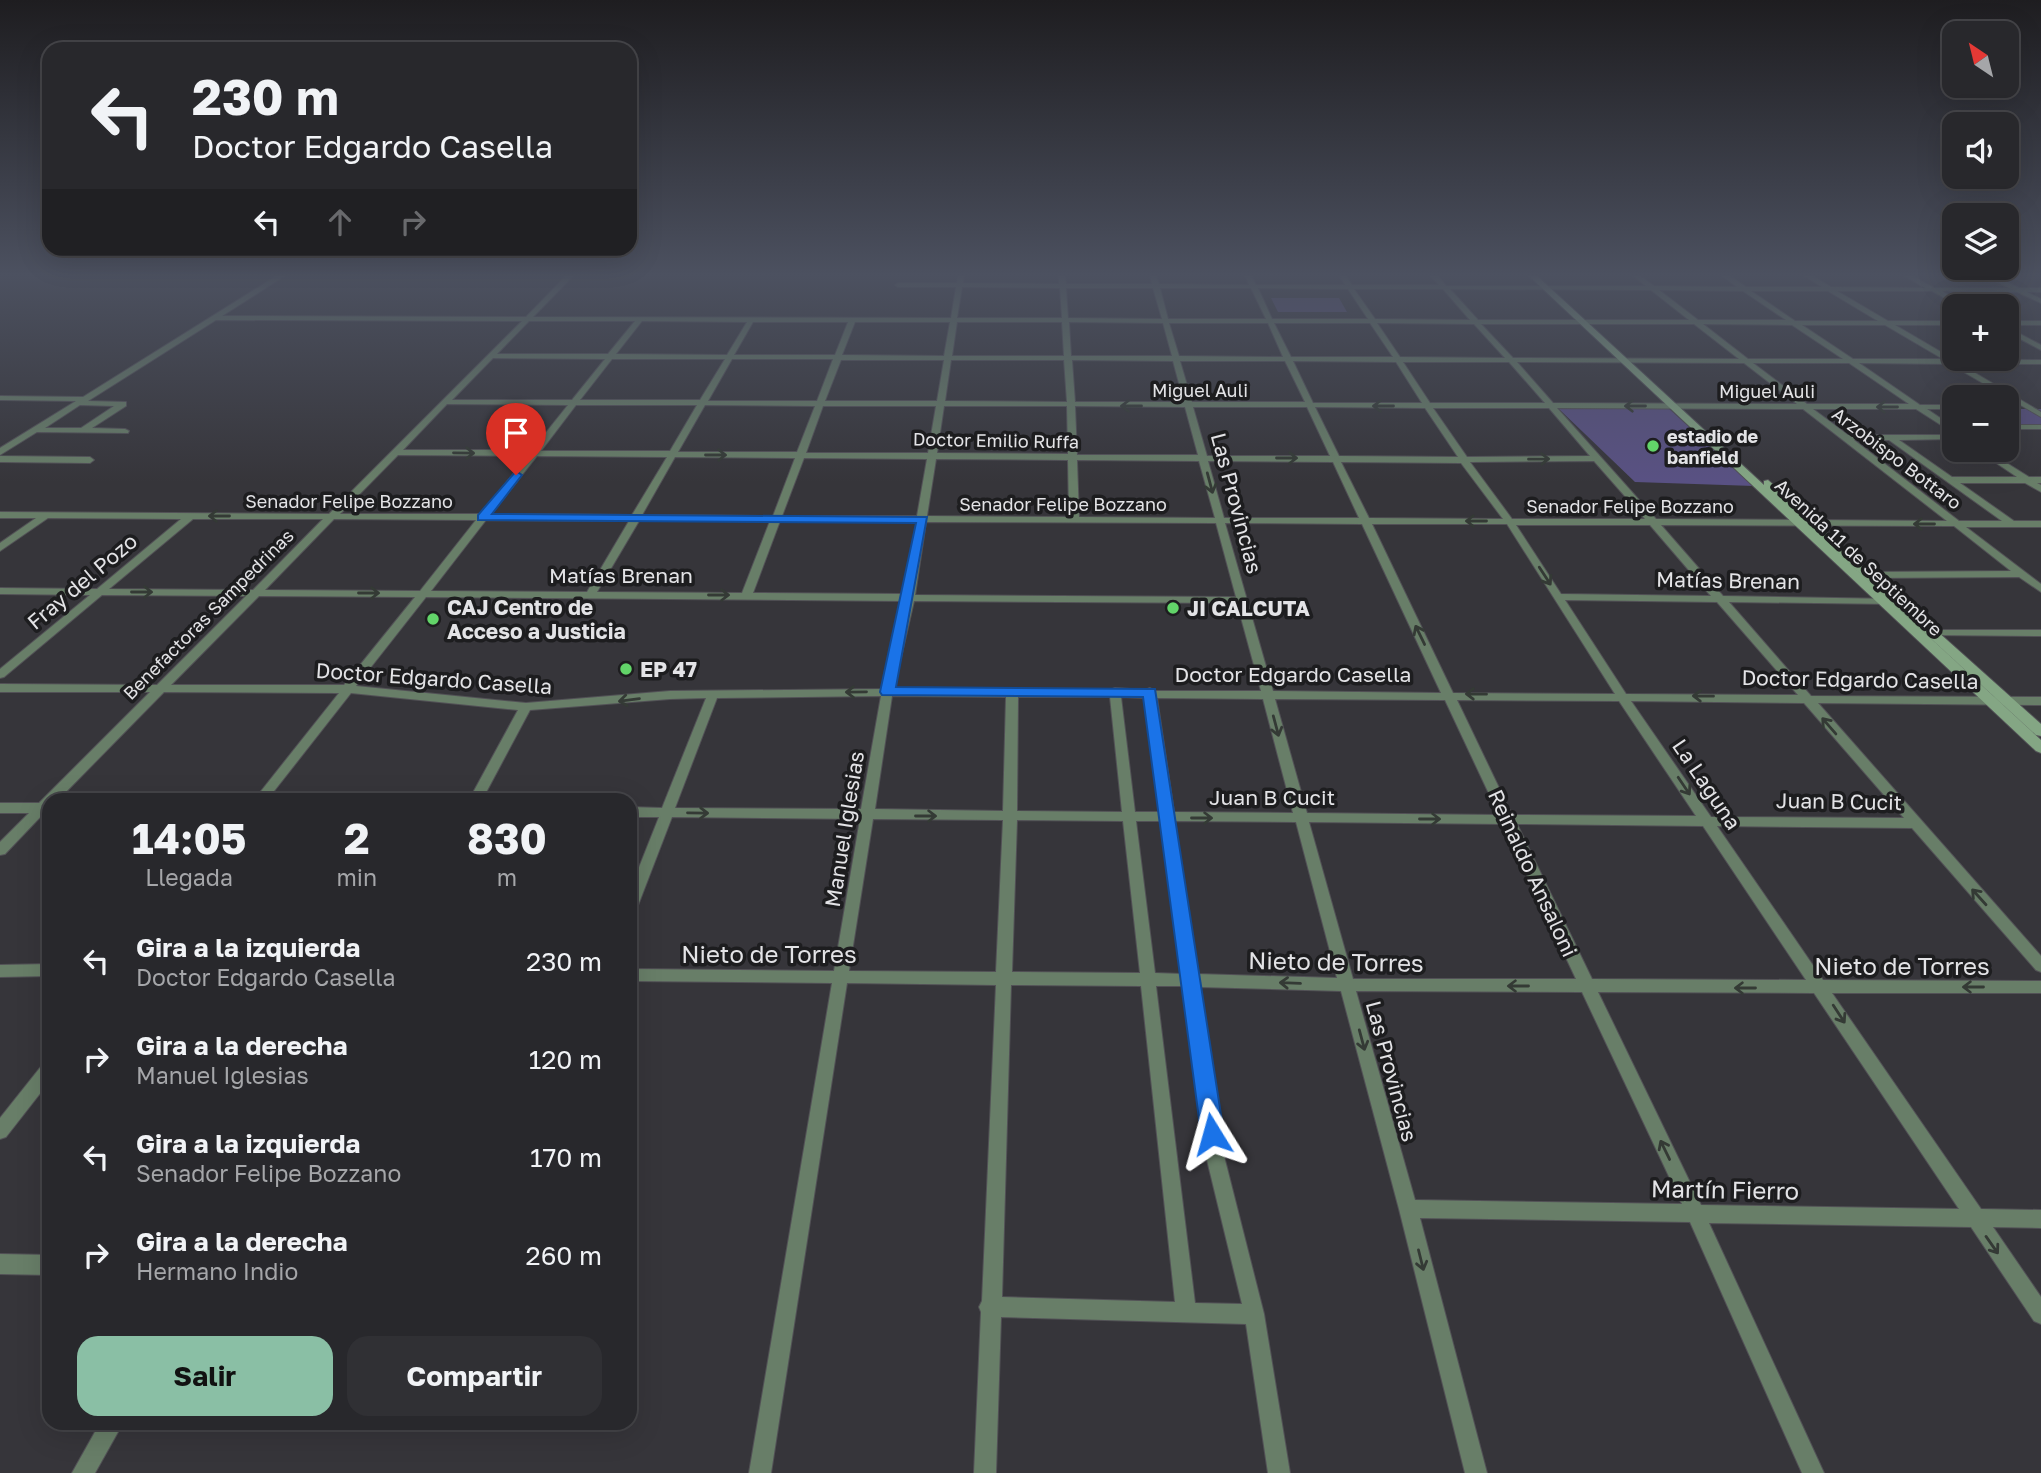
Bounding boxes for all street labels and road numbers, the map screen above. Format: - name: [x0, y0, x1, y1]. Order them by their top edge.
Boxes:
- street label: Miguel Auli: [1152, 379, 1248, 401]
- street label: Miguel Auli: [1719, 380, 1815, 402]
- street label: Arzobispo Bottaro: [1828, 402, 1966, 514]
- street label: Doctor Emilio Ruffa: [913, 428, 1079, 452]
- street label: Las Provincias: [1206, 430, 1268, 576]
- street label: Avenida 11 de Septiembre: [1771, 474, 1947, 640]
- street label: Senador Felipe Bozzano: [245, 490, 453, 512]
- street label: Senador Felipe Bozzano: [959, 493, 1167, 515]
- street label: Senador Felipe Bozzano: [1526, 495, 1734, 517]
- street label: Benefactoras Sampedrinas: [118, 524, 298, 704]
- street label: Fray del Pozo: [22, 528, 142, 634]
- street label: Matías Brenan: [549, 562, 693, 588]
- street label: Matías Brenan: [1656, 566, 1800, 594]
- street label: Doctor Edgardo Casella: [315, 657, 553, 699]
- street label: Doctor Edgardo Casella: [1175, 661, 1411, 687]
- street label: Doctor Edgardo Casella: [1741, 664, 1979, 694]
- street label: La Laguna: [1667, 734, 1747, 834]
- street label: Manuel Iglesias: [819, 749, 869, 909]
- street label: Juan B Cucit: [1209, 784, 1335, 810]
- street label: Reinaldo Ansaloni: [1483, 785, 1583, 961]
- street label: Juan B Cucit: [1776, 787, 1902, 815]
- street label: Nieto de Torres: [681, 939, 857, 968]
- street label: Nieto de Torres: [1248, 945, 1424, 977]
- street label: Nieto de Torres: [1814, 951, 1990, 980]
- street label: Las Provincias: [1361, 998, 1423, 1144]
- street label: Martín Fierro: [1651, 1173, 1799, 1205]

